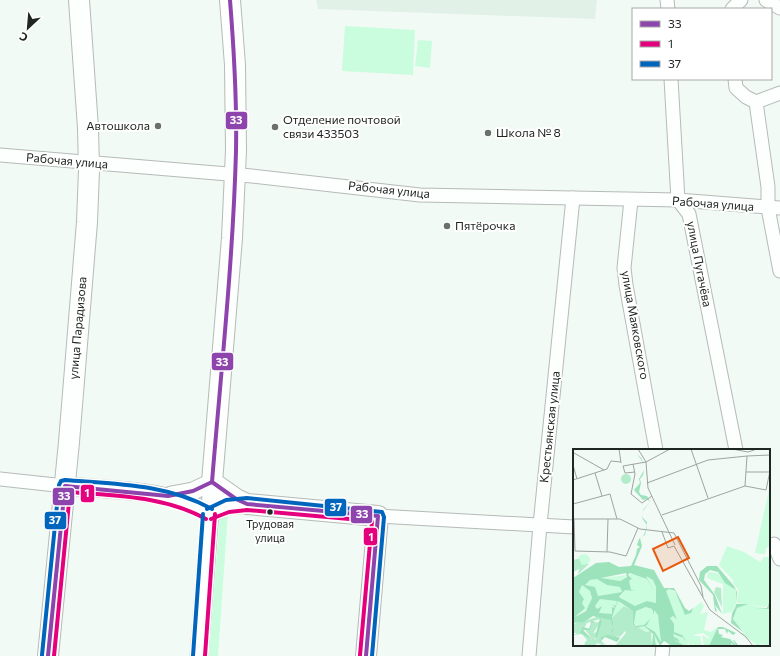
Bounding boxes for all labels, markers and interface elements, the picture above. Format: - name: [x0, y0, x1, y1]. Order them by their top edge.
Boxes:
- north arrow: [8, 8, 48, 48]
- legend: [632, 8, 772, 80]
- text: 33: [668, 16, 682, 30]
- text: С: [17, 30, 30, 45]
- text: 1: [668, 36, 673, 50]
- text: 37: [668, 56, 681, 70]
- line badge: 33: [225, 111, 248, 130]
- place label: Отделение почтовой связи 433503: [283, 112, 401, 140]
- text: 33: [230, 113, 242, 126]
- place label: Автошкола: [86, 118, 150, 132]
- marker: Автошкола: [153, 121, 163, 131]
- marker: Отделение почтовой связи 433503: [270, 122, 280, 132]
- place label: Школа № 8: [496, 125, 561, 139]
- marker: Школа № 8: [483, 128, 493, 138]
- street label: Рабочая улица: [26, 149, 109, 171]
- street label: Рабочая улица: [347, 178, 431, 200]
- street label: Рабочая улица: [672, 193, 755, 213]
- place label: Пятёрочка: [455, 218, 515, 232]
- street label: улица Пугачёва: [685, 220, 715, 308]
- marker: Пятёрочка: [442, 221, 452, 231]
- street label: улица Маяковского: [620, 269, 652, 380]
- street label: улица Парадизова: [66, 276, 88, 380]
- line badge: 33: [211, 352, 234, 371]
- text: 33: [216, 355, 228, 368]
- street label: Крестьянская улица: [536, 370, 562, 483]
- inset map: [573, 449, 770, 646]
- line badge: 1: [80, 484, 95, 503]
- text: 1: [85, 486, 90, 499]
- line badge: 33: [52, 487, 75, 506]
- text: 33: [58, 489, 70, 502]
- line badge: 37: [324, 498, 347, 517]
- text: 37: [330, 500, 342, 513]
- line badge: 33: [350, 505, 373, 524]
- marker: Трудовая улица: [265, 507, 275, 517]
- text: 33: [356, 507, 368, 520]
- line badge: 37: [44, 511, 67, 530]
- text: 37: [49, 513, 61, 526]
- place label: Трудовая улица: [246, 517, 294, 544]
- line badge: 1: [363, 527, 378, 546]
- text: 1: [369, 530, 374, 543]

